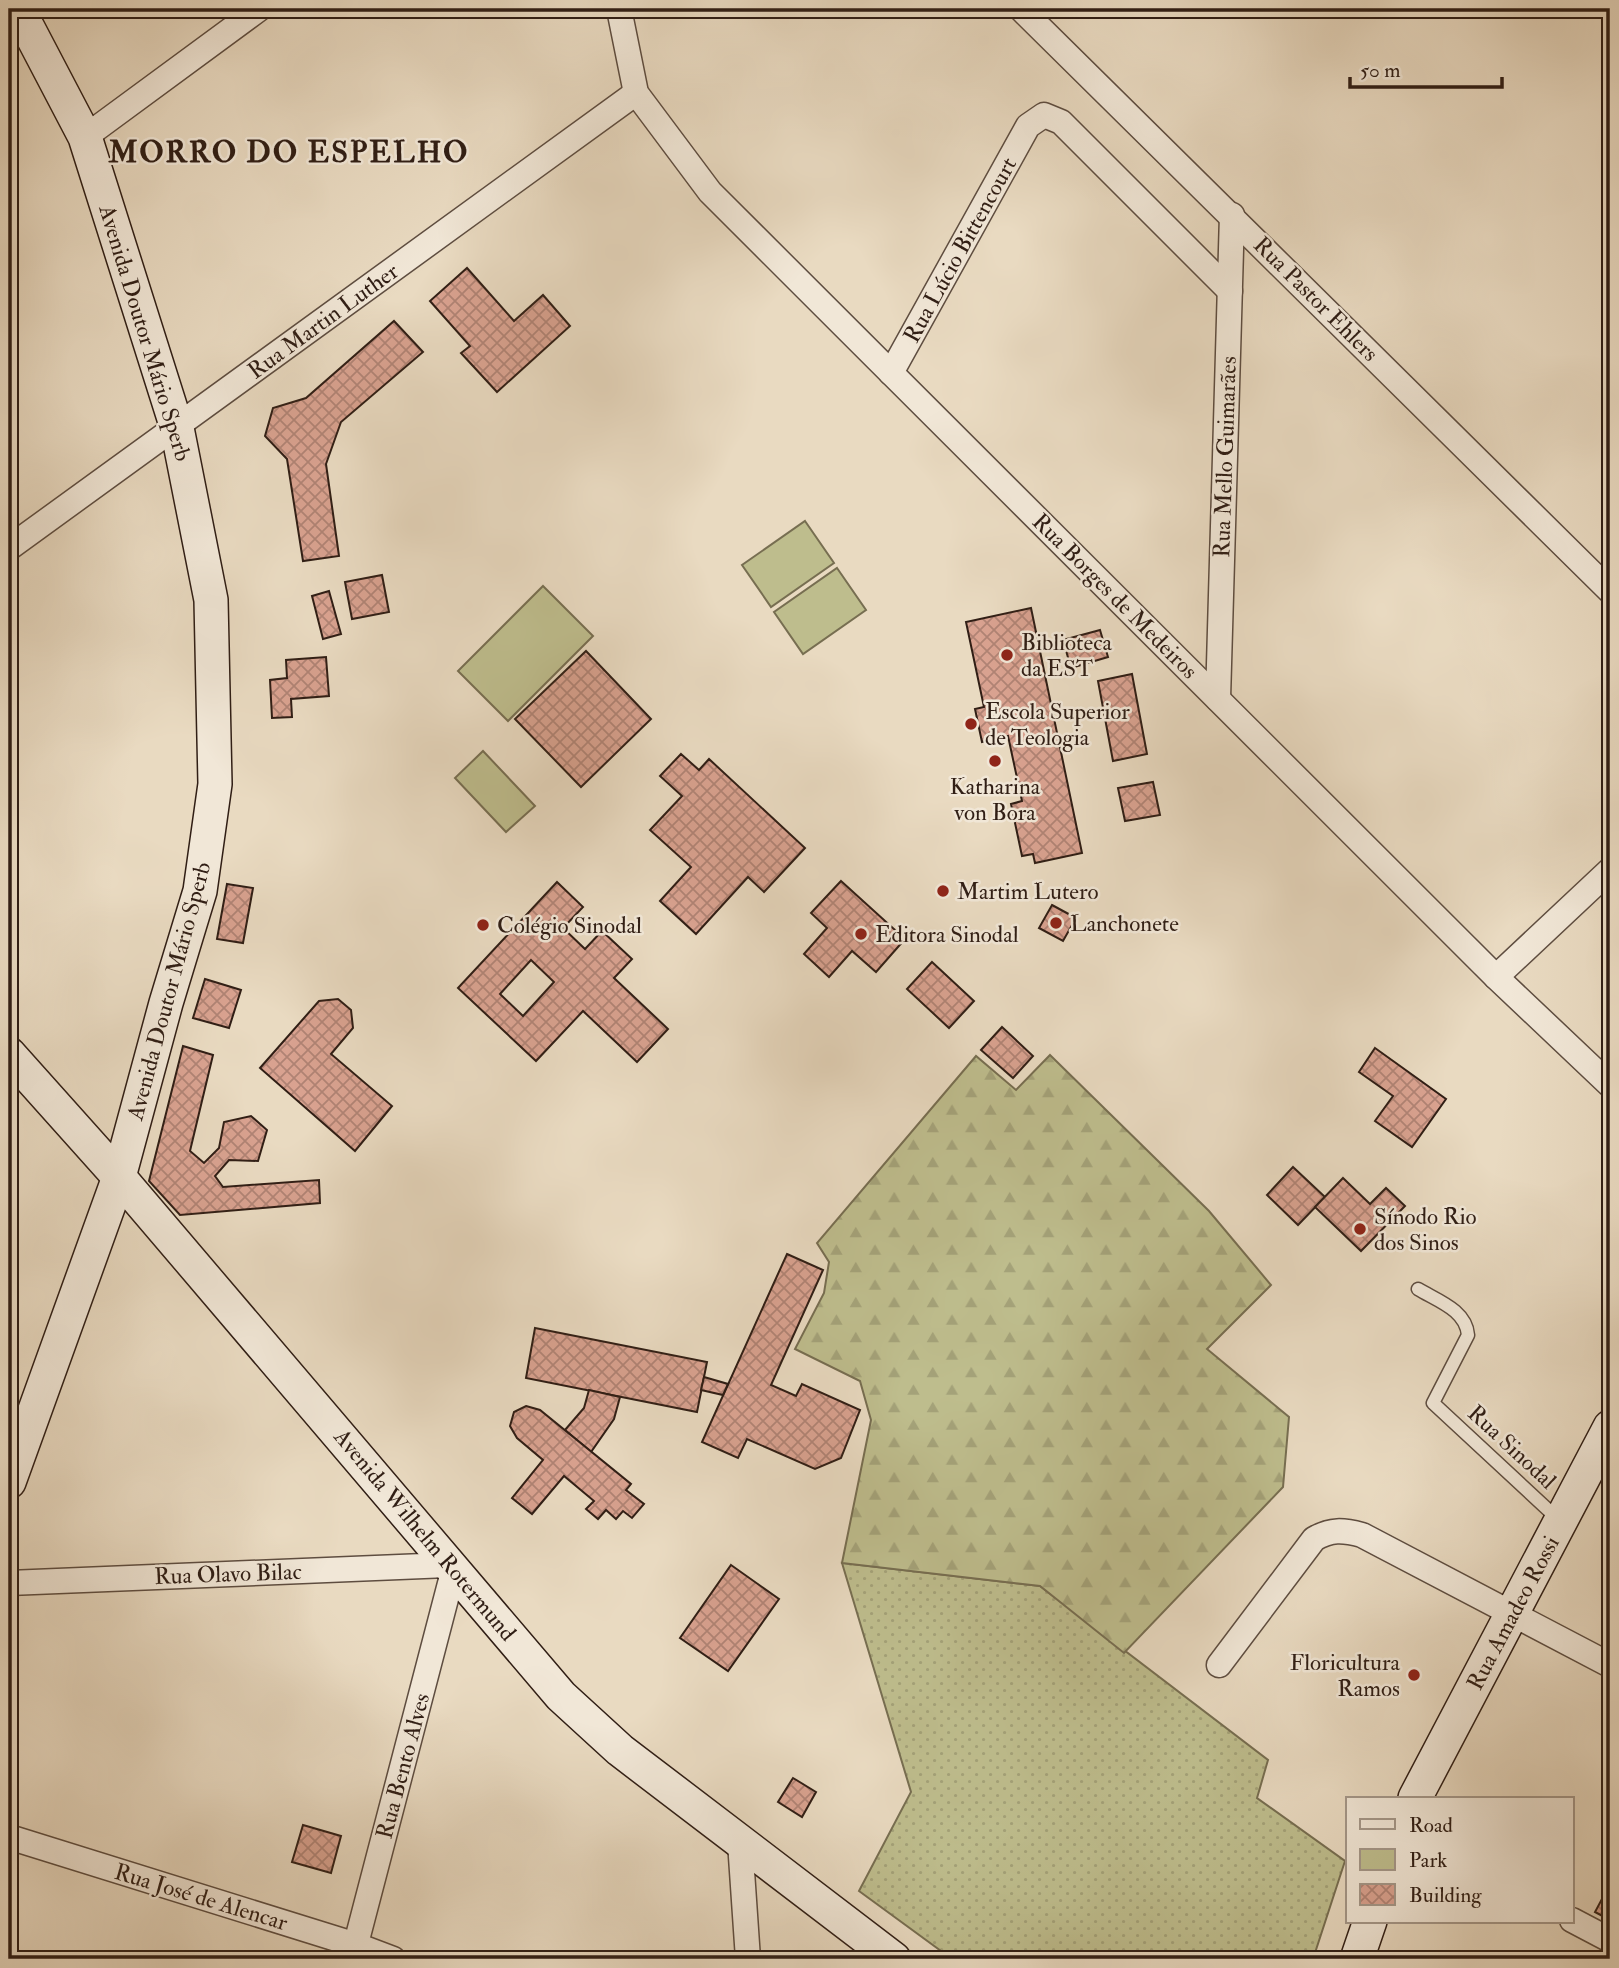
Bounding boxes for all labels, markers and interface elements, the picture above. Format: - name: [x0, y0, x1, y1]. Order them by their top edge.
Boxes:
- scale bar: [1350, 46, 1502, 90]
- text: 50 m: [1360, 57, 1401, 84]
- district label: MORRO DO ESPELHO: [107, 134, 470, 171]
- street label: Rua Lúcio Bittencourt: [897, 152, 1023, 348]
- street label: Avenida Doutor Mário Sperb: [91, 200, 198, 465]
- street label: Rua Pastor Ehlers: [1247, 230, 1385, 368]
- street label: Rua Martin Luther: [242, 256, 404, 385]
- street label: Rua Mello Guimarães: [1207, 356, 1243, 558]
- street label: Rua Borges de Medeiros: [1026, 507, 1204, 685]
- place label: Biblioteca da EST: [1021, 628, 1112, 683]
- marker: Biblioteca da EST: [999, 647, 1015, 663]
- place label: Escola Superior de Teologia: [985, 697, 1130, 752]
- marker: Escola Superior de Teologia: [963, 716, 979, 732]
- marker: Katharina von Bora: [987, 753, 1003, 769]
- place label: Katharina von Bora: [950, 772, 1041, 827]
- street label: Avenida Doutor Mário Sperb: [120, 859, 218, 1125]
- place label: Martim Lutero: [957, 877, 1099, 906]
- marker: Martim Lutero: [935, 883, 951, 899]
- place label: Lanchonete: [1070, 909, 1179, 938]
- place label: Colégio Sinodal: [497, 911, 642, 940]
- marker: Lanchonete: [1048, 915, 1064, 931]
- marker: Colégio Sinodal: [475, 917, 491, 933]
- place label: Editora Sinodal: [875, 920, 1019, 949]
- marker: Editora Sinodal: [853, 926, 869, 942]
- place label: Sínodo Rio dos Sinos: [1374, 1202, 1476, 1257]
- marker: Sínodo Rio dos Sinos: [1352, 1221, 1368, 1237]
- street label: Rua Sinodal: [1462, 1399, 1562, 1495]
- street label: Avenida Wilhelm Rotermund: [327, 1422, 522, 1647]
- street label: Rua Amadeo Rossi: [1460, 1531, 1566, 1695]
- street label: Rua Olavo Bilac: [154, 1557, 302, 1591]
- place label: Floricultura Ramos: [1290, 1648, 1401, 1703]
- marker: Floricultura Ramos: [1406, 1667, 1422, 1683]
- street label: Rua Bento Alves: [370, 1690, 436, 1842]
- legend: [1346, 1797, 1574, 1923]
- text: Road: [1409, 1812, 1454, 1839]
- text: Park: [1409, 1847, 1447, 1874]
- street label: Rua José de Alencar: [111, 1857, 292, 1937]
- text: Building: [1409, 1882, 1482, 1909]

